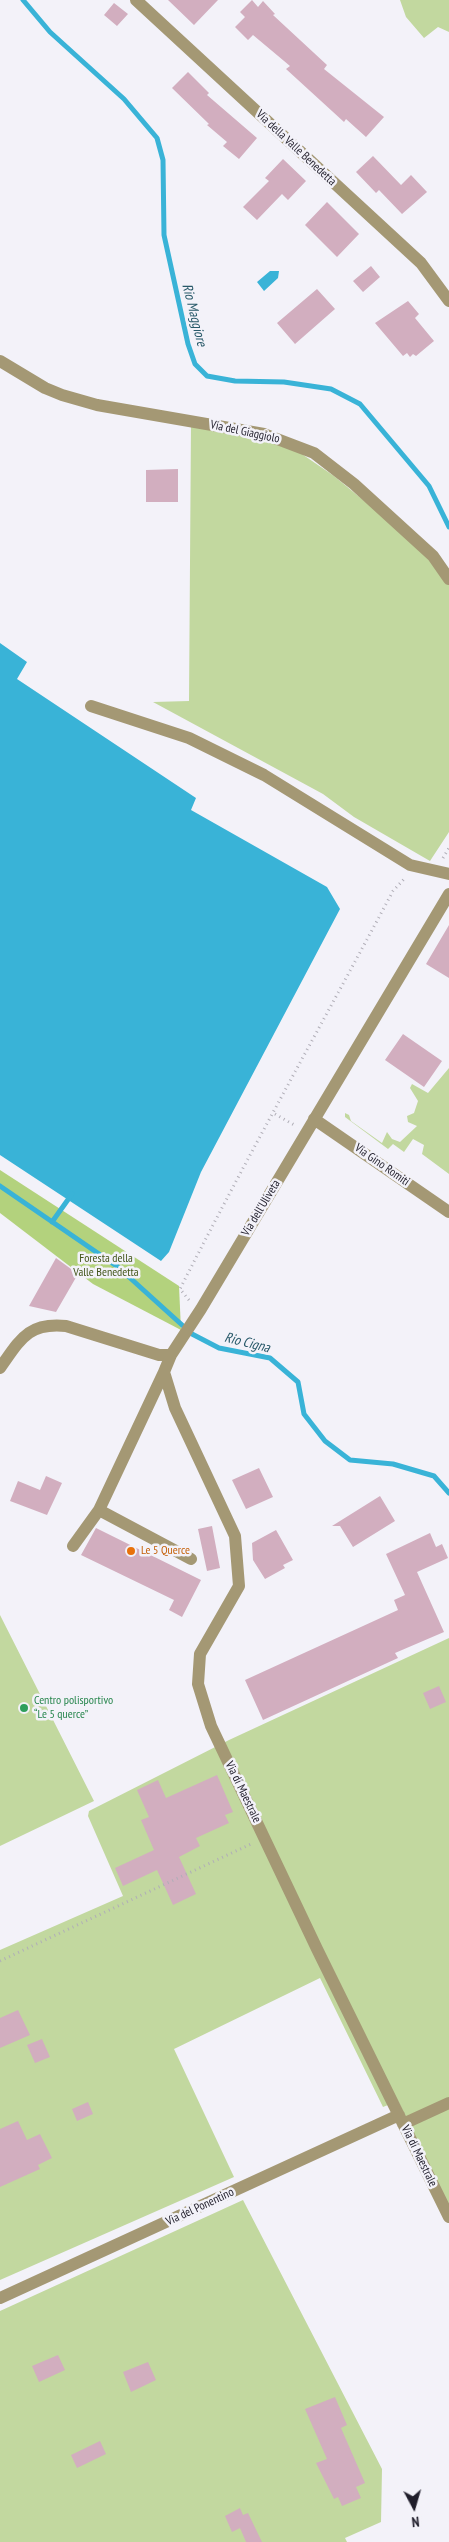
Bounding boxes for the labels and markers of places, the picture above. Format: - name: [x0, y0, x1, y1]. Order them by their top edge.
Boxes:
- place label: Le 5 Querce: [141, 1544, 190, 1558]
- marker: Le 5 Querce: [125, 1545, 137, 1557]
- place label: Centro polisportivo “Le 5 querce”: [34, 1694, 113, 1722]
- marker: Centro polisportivo “Le 5 querce”: [18, 1702, 30, 1714]

